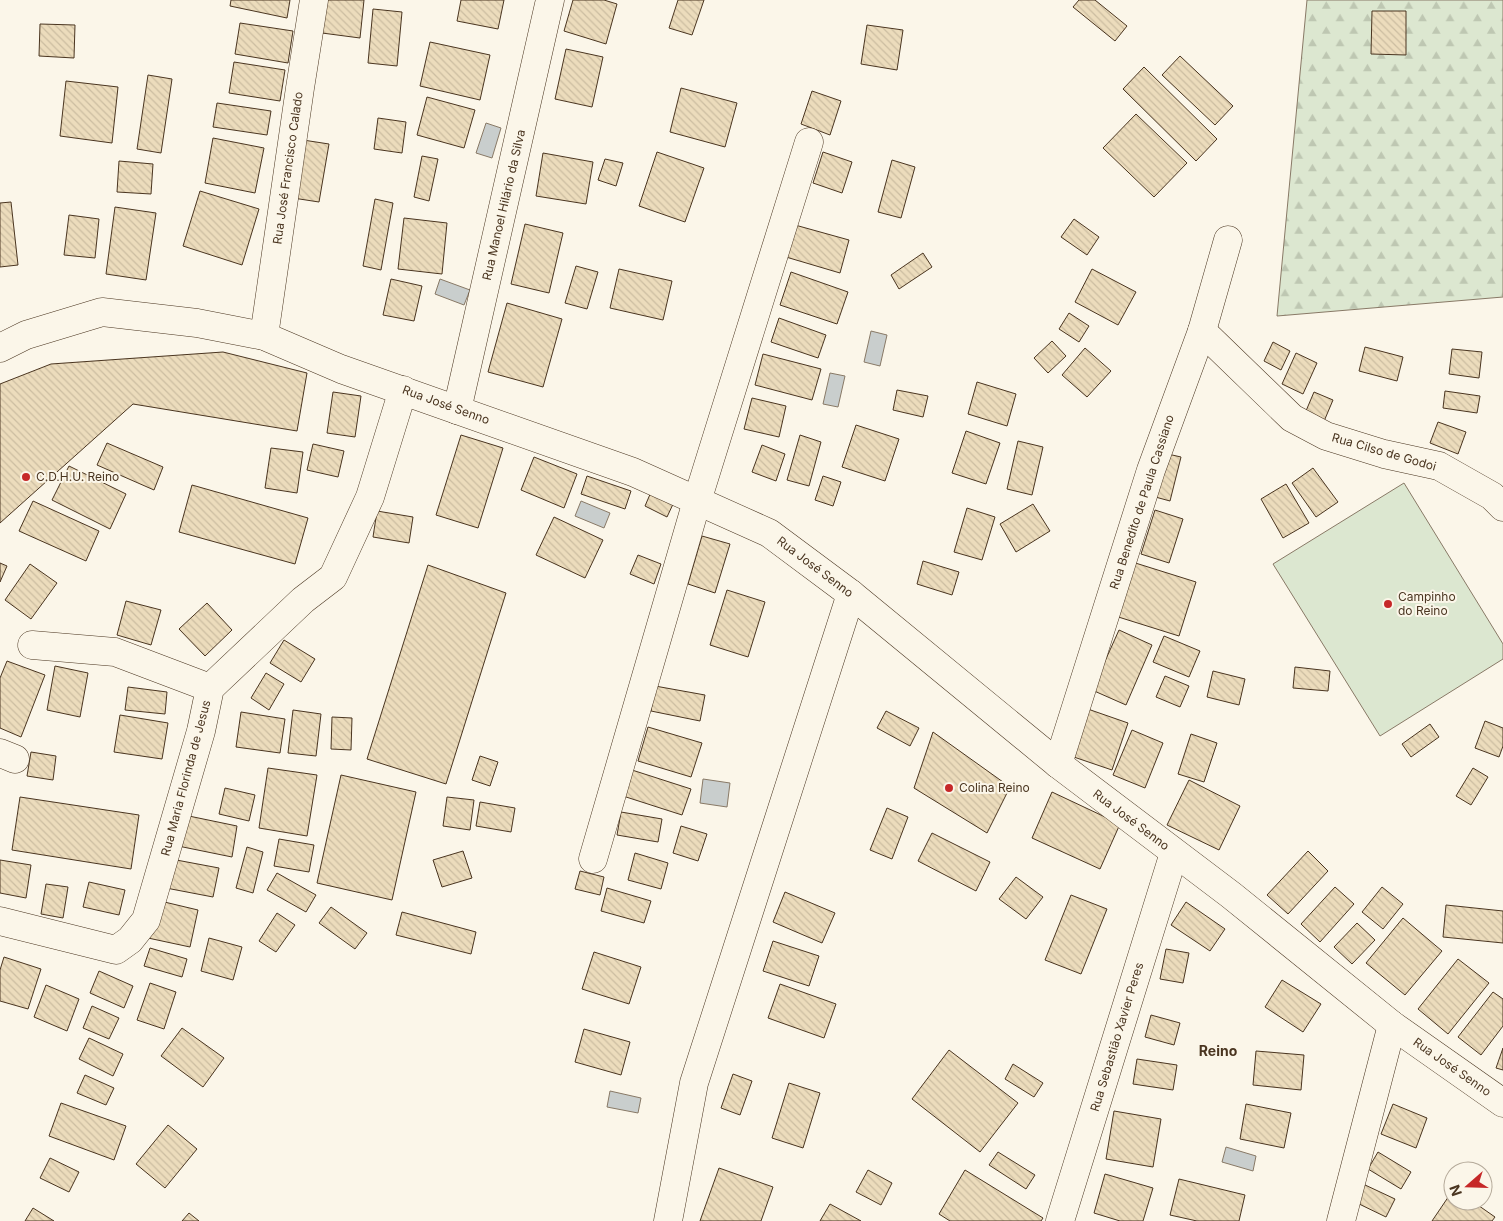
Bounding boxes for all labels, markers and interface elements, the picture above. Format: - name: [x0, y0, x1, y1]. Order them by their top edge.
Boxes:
- street label: Rua José Francisco Calado: [269, 91, 306, 245]
- street label: Rua Manoel Hilário da Silva: [479, 128, 528, 282]
- street label: Rua José Senno: [400, 382, 492, 427]
- street label: Rua Benedito de Paula Cassiano: [1106, 413, 1177, 591]
- street label: Rua Cilso de Godoi: [1330, 429, 1438, 474]
- place label: C.D.H.U. Reino: [36, 469, 119, 484]
- marker: C.D.H.U. Reino: [20, 471, 32, 483]
- street label: Rua José Senno: [774, 533, 856, 600]
- place label: Campinho do Reino: [1398, 589, 1456, 618]
- marker: Campinho do Reino: [1382, 598, 1394, 610]
- street label: Rua Maria Florinda de Jesus: [157, 698, 214, 858]
- place label: Colina Reino: [959, 780, 1030, 795]
- marker: Colina Reino: [943, 782, 955, 794]
- street label: Rua José Senno: [1090, 786, 1172, 853]
- street label: Rua Sebastião Xavier Peres: [1087, 960, 1146, 1113]
- street label: Rua José Senno: [1410, 1034, 1494, 1099]
- district label: Reino: [1199, 1042, 1238, 1059]
- north arrow: [1443, 1161, 1493, 1211]
- text: N: [1446, 1183, 1465, 1199]

